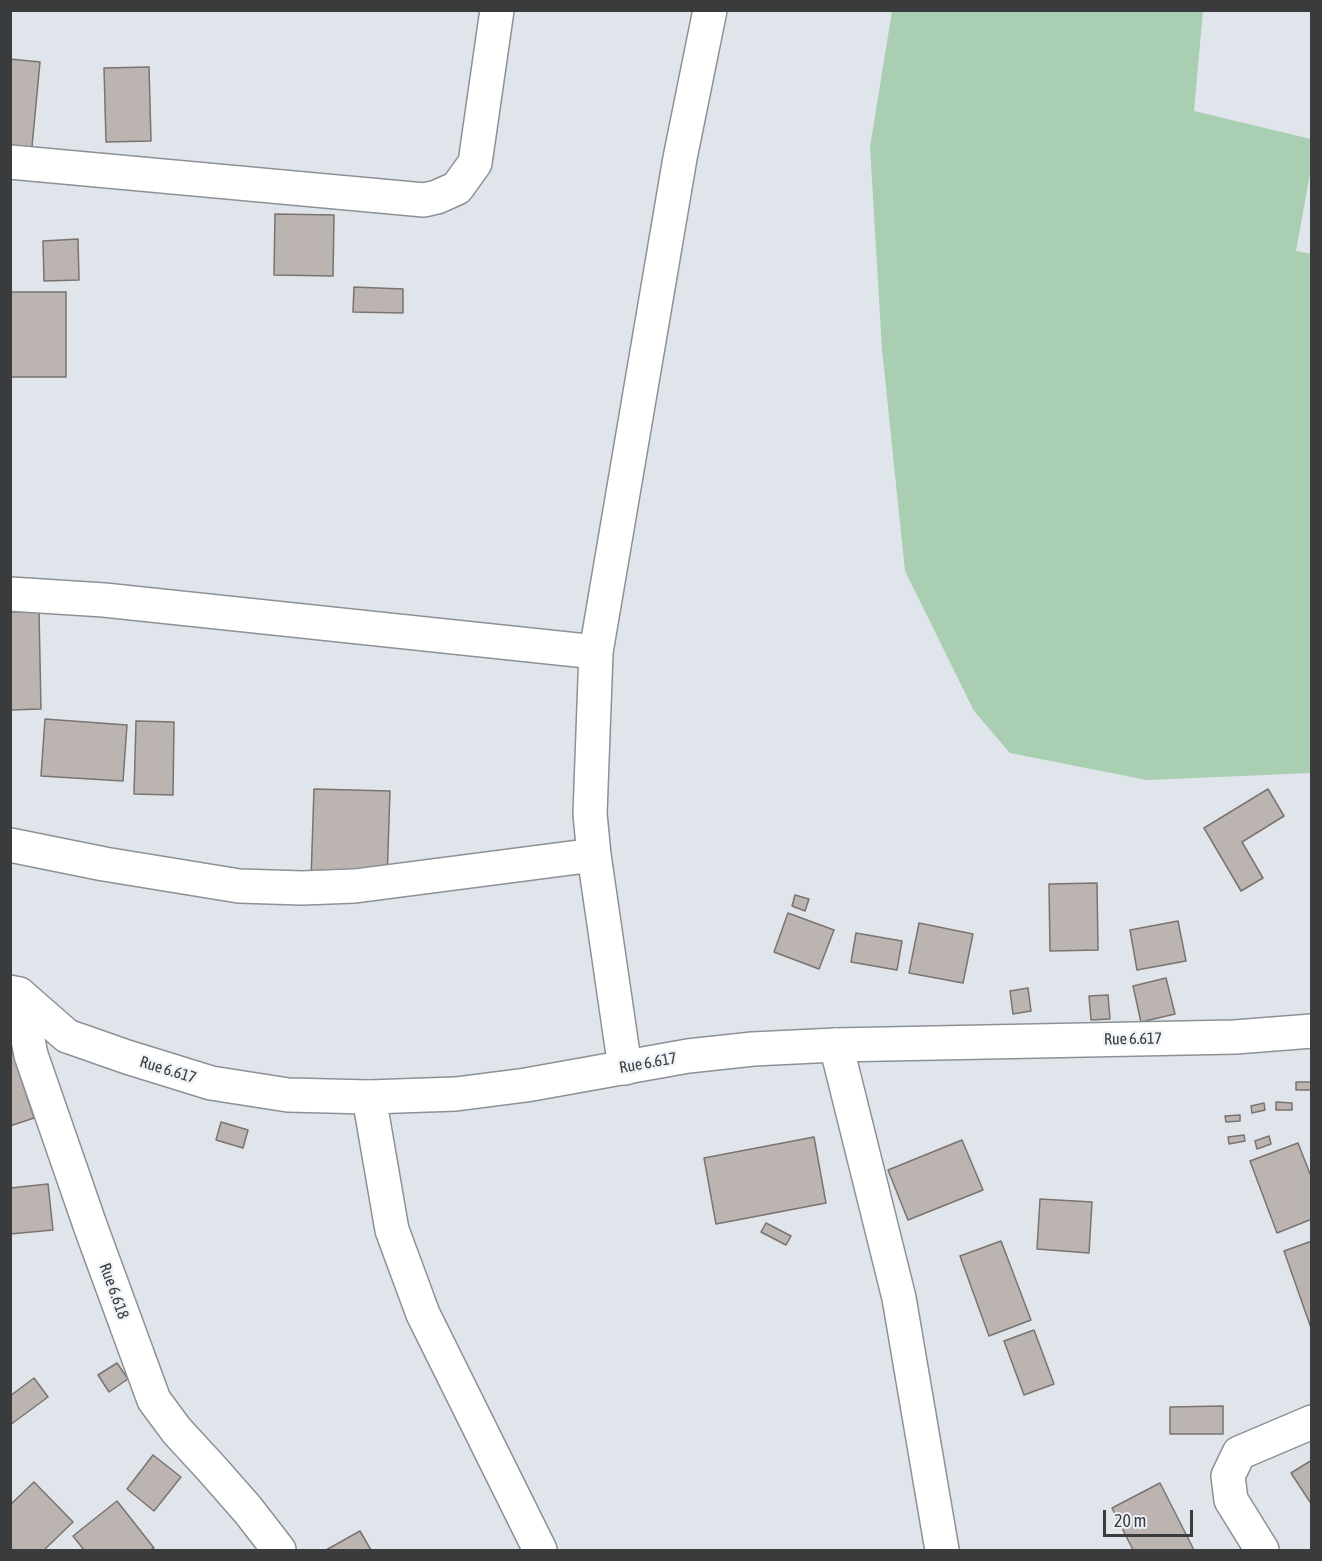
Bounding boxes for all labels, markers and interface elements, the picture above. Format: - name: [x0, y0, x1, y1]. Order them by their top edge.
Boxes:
- street label: Rue 6.617: [1104, 1029, 1162, 1049]
- street label: Rue 6.617: [618, 1049, 678, 1077]
- street label: Rue 6.617: [137, 1052, 199, 1088]
- street label: Rue 6.618: [95, 1260, 133, 1322]
- scale bar: [1106, 1498, 1196, 1536]
- text: 20 m: [1114, 1510, 1146, 1531]

